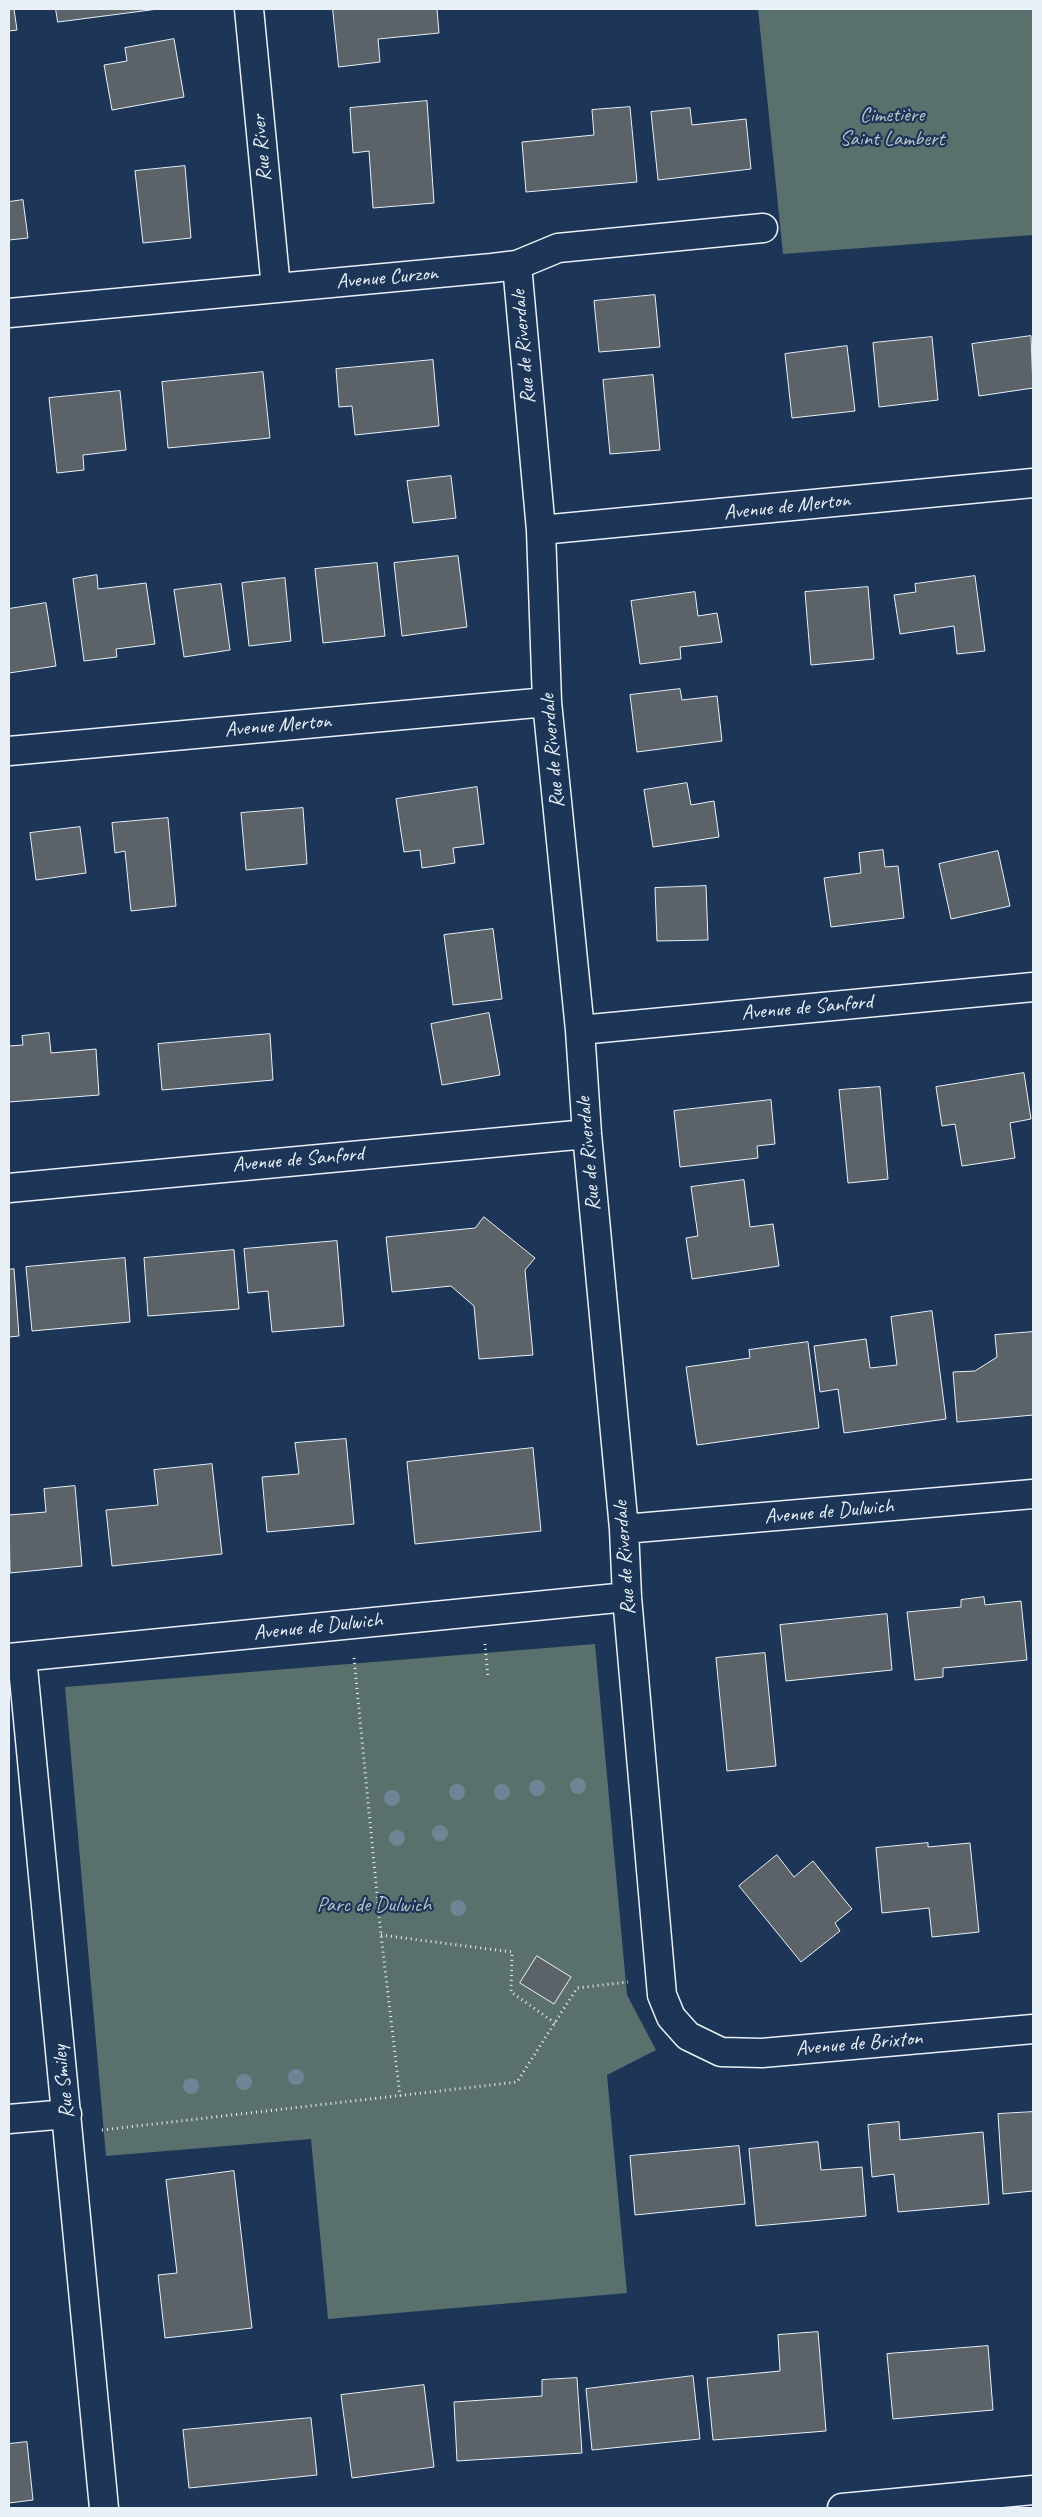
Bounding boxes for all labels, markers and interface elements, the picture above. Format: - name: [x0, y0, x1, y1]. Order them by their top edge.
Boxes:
- park label: Cimetière Saint Lambert: [840, 102, 944, 152]
- street label: Rue River: [247, 113, 277, 183]
- street label: Avenue Curzon: [335, 261, 439, 295]
- street label: Rue de Riverdale: [506, 289, 542, 405]
- street label: Avenue de Merton: [723, 488, 851, 526]
- street label: Rue de Riverdale: [535, 693, 571, 809]
- street label: Avenue Merton: [224, 709, 332, 743]
- street label: Avenue de Sanford: [740, 990, 874, 1026]
- street label: Rue de Riverdale: [571, 1096, 607, 1212]
- street label: Avenue de Sanford: [231, 1142, 365, 1178]
- street label: Avenue de Dulwich: [763, 1494, 895, 1530]
- street label: Rue de Riverdale: [608, 1500, 642, 1616]
- street label: Avenue de Dulwich: [252, 1608, 384, 1646]
- park label: Parc de Dulwich: [317, 1892, 431, 1918]
- street label: Avenue de Brixton: [795, 2026, 923, 2062]
- street label: Rue Smiley: [48, 2044, 80, 2120]

